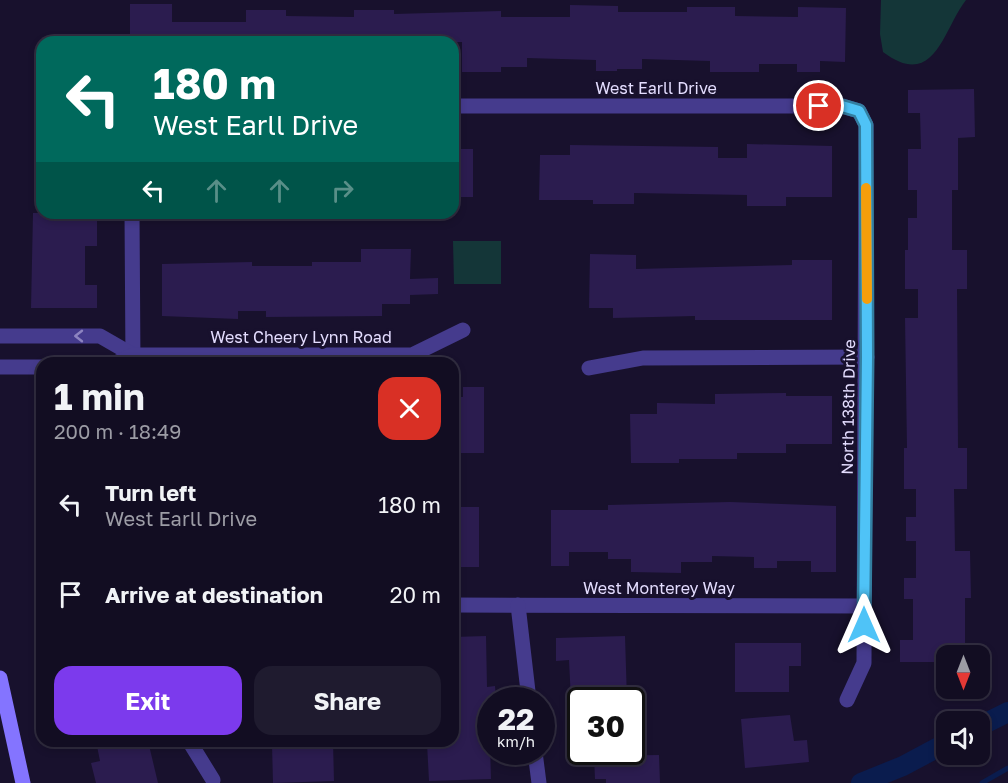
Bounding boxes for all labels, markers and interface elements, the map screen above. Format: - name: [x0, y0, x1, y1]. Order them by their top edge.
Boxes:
- text: 180 m: [153, 58, 276, 108]
- icon: left: [54, 60, 132, 138]
- street label: West Earll Drive: [595, 78, 717, 98]
- pin: [793, 80, 844, 131]
- icon: arrive: [802, 89, 835, 122]
- text: West Earll Drive: [153, 109, 358, 141]
- icon: left: [137, 174, 170, 207]
- icon: ahead: [200, 174, 233, 207]
- icon: ahead: [263, 174, 296, 207]
- icon: right: [326, 174, 359, 207]
- street label: West Cheery Lynn Road: [210, 327, 392, 347]
- one-way arrow: [75, 330, 84, 342]
- street label: North 138th Drive: [837, 339, 859, 475]
- text: 1 min: [54, 375, 145, 418]
- button: close: [378, 377, 441, 440]
- text: 200 m · 18:49: [54, 419, 181, 443]
- text: Turn left: [105, 479, 196, 506]
- icon: left: [54, 488, 87, 521]
- text: 180 m: [378, 491, 441, 518]
- text: West Earll Drive: [105, 506, 257, 530]
- icon: arrive: [54, 578, 87, 611]
- street label: West Monterey Way: [583, 578, 735, 598]
- text: Arrive at destination: [105, 581, 323, 608]
- text: 20 m: [390, 581, 441, 608]
- position arrow: [832, 593, 896, 657]
- north arrow: [936, 645, 990, 699]
- map controls: [936, 645, 990, 765]
- button: Exit: [54, 666, 242, 735]
- button: Share: [254, 666, 441, 735]
- speed limit sign: 30: [567, 687, 645, 765]
- text: 22: [498, 701, 534, 737]
- button: sound: [936, 711, 990, 765]
- text: km/h: [497, 732, 535, 750]

